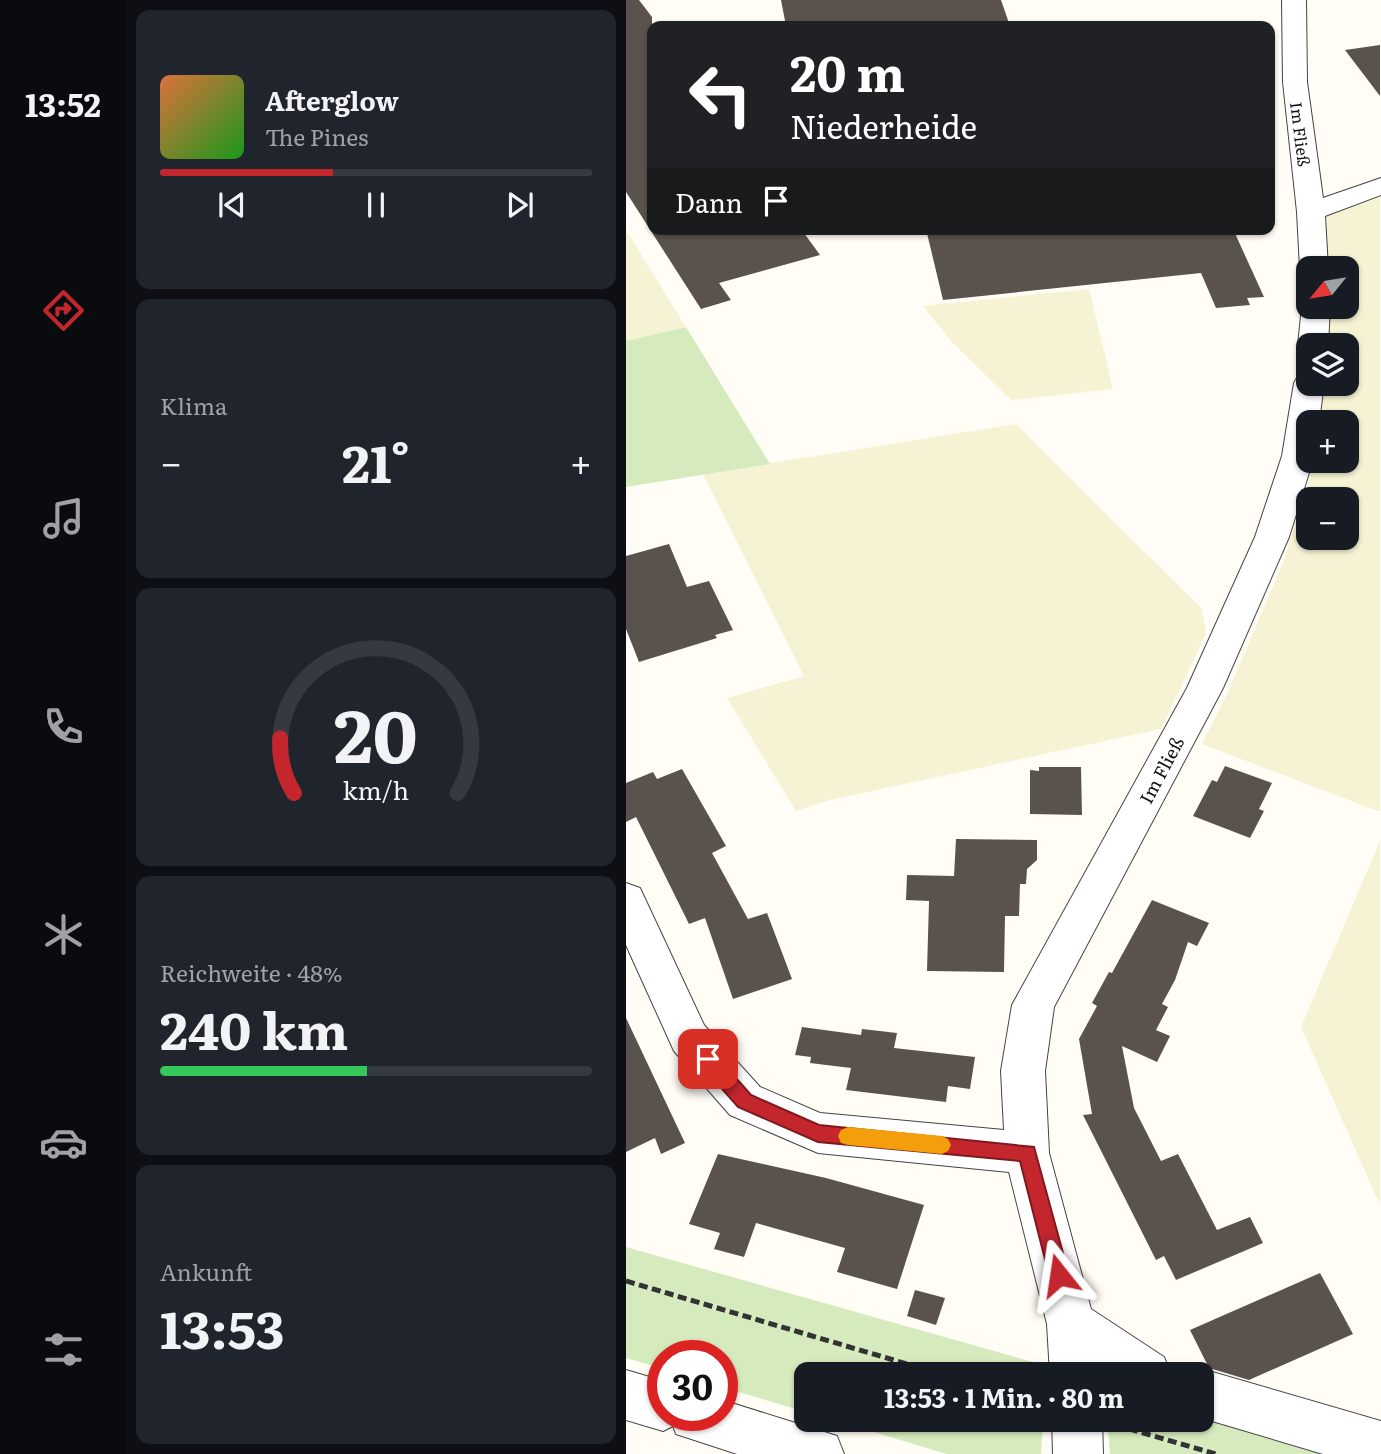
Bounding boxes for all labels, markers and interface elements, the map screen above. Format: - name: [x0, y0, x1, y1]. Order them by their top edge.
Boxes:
- text: 20 m: [790, 34, 905, 107]
- icon: left: [675, 49, 766, 140]
- text: 13:52: [25, 79, 101, 127]
- text: Afterglow: [265, 80, 399, 119]
- street label: Im Fließ: [1285, 100, 1317, 168]
- text: Niederheide: [790, 101, 977, 149]
- text: The Pines: [265, 119, 368, 153]
- text: Dann: [675, 182, 743, 221]
- icon: arrive: [757, 182, 795, 220]
- icon: previous: [213, 186, 251, 224]
- icon: pause: [357, 186, 395, 224]
- icon: next: [501, 186, 539, 224]
- north arrow: [1296, 256, 1359, 318]
- map controls: [1296, 256, 1359, 550]
- icon: directions: [39, 286, 88, 335]
- button: layers: [1296, 333, 1359, 396]
- text: Klima: [160, 388, 227, 422]
- button: +: [1296, 410, 1359, 473]
- text: 21°: [342, 422, 410, 499]
- text: −: [160, 432, 182, 489]
- text: +: [570, 432, 592, 489]
- button: −: [1296, 487, 1359, 550]
- icon: music: [39, 494, 88, 543]
- text: 20: [334, 677, 418, 785]
- icon: phone: [39, 702, 88, 751]
- street label: Im Fließ: [1132, 732, 1190, 808]
- text: km/h: [343, 771, 409, 808]
- icon: climate: [39, 910, 88, 959]
- text: Reichweite · 48%: [160, 955, 343, 989]
- text: 240 km: [160, 989, 348, 1066]
- pin: [678, 1029, 738, 1089]
- icon: arrive: [689, 1040, 727, 1078]
- icon: car: [39, 1118, 88, 1167]
- position arrow: [1022, 1238, 1096, 1312]
- text: Ankunft: [160, 1254, 252, 1288]
- text: 13:53: [160, 1288, 284, 1365]
- icon: filters: [39, 1325, 88, 1374]
- speed limit sign: 30: [647, 1340, 738, 1431]
- text: 13:53 · 1 Min. · 80 m: [884, 1377, 1124, 1416]

